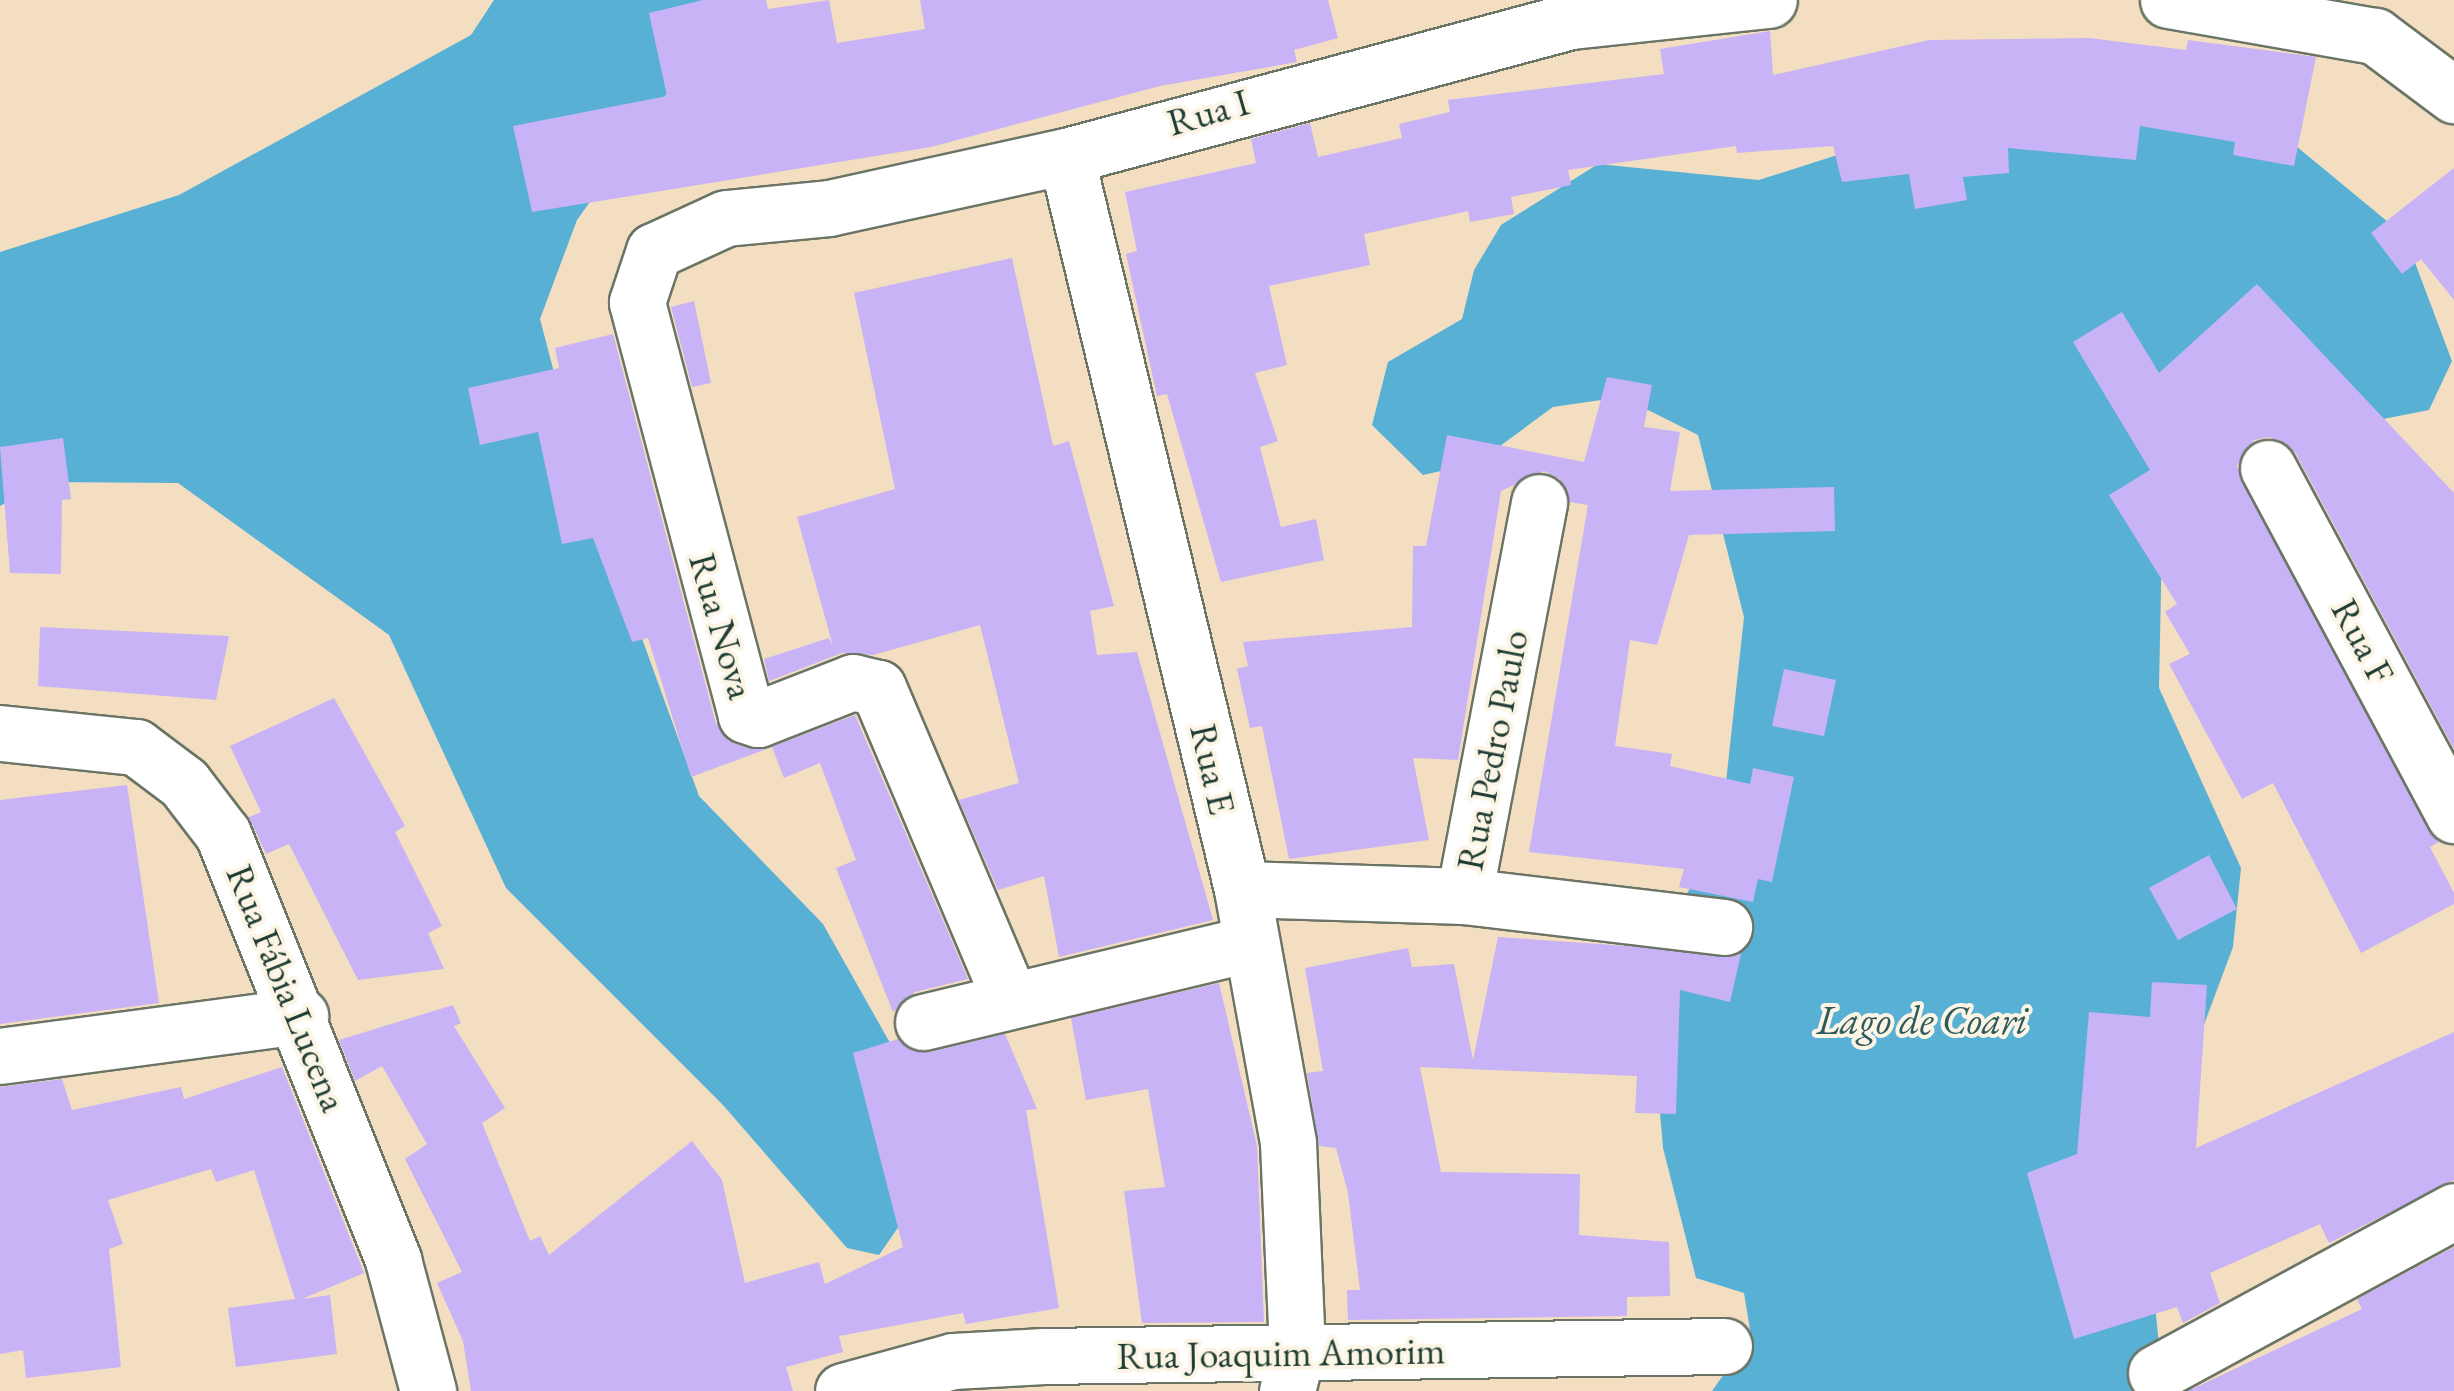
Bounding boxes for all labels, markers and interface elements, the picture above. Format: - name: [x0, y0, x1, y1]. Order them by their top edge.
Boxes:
- street label: Rua I: [1162, 79, 1254, 145]
- street label: Rua Nova: [679, 548, 765, 704]
- street label: Rua F: [2322, 591, 2404, 691]
- street label: Rua Pedro Paulo: [1446, 626, 1538, 874]
- street label: Rua E: [1181, 719, 1245, 819]
- street label: Rua Fábia Lucena: [217, 858, 357, 1118]
- water label: Lago de Coari: [1816, 996, 2028, 1044]
- street label: Rua Joaquim Amorim: [1116, 1327, 1446, 1379]

